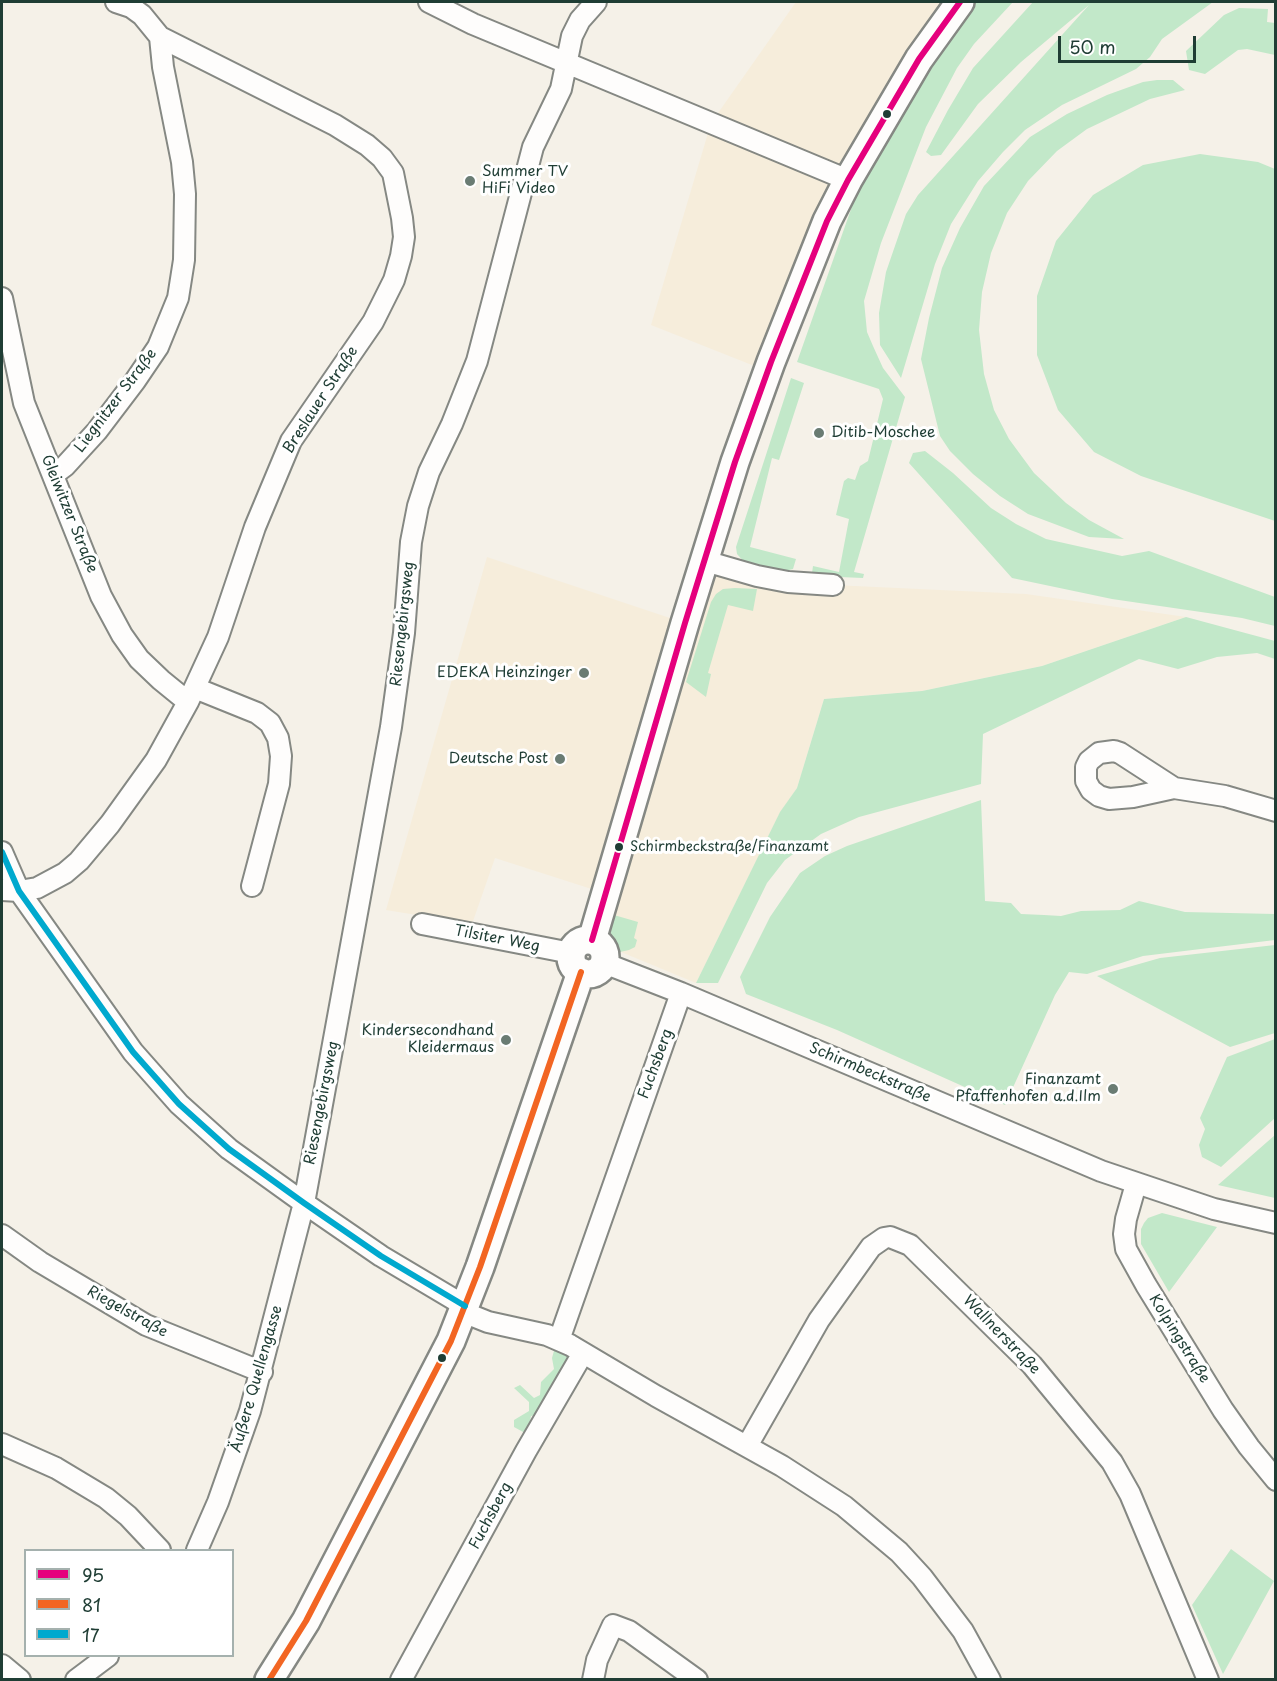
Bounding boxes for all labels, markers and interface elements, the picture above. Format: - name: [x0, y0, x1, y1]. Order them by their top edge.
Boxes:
- scale bar: [1061, 24, 1199, 62]
- text: 50 m: [1069, 33, 1116, 60]
- unlabelled marker: [881, 108, 893, 120]
- place label: Summer TV HiFi Video: [482, 163, 568, 198]
- marker: Summer TV HiFi Video: [463, 174, 477, 188]
- street label: Breslauer Straße: [280, 343, 362, 457]
- street label: Liegnitzer Straße: [71, 346, 161, 456]
- place label: Ditib-Moschee: [831, 424, 935, 442]
- marker: Ditib-Moschee: [812, 426, 826, 440]
- street label: Gleiwitzer Straße: [37, 452, 101, 576]
- street label: Riesengebirgsweg: [387, 560, 419, 688]
- place label: EDEKA Heinzinger: [437, 664, 572, 682]
- marker: EDEKA Heinzinger: [577, 666, 591, 680]
- place label: Deutsche Post: [449, 750, 548, 768]
- marker: Deutsche Post: [553, 752, 567, 766]
- place label: Schirmbeckstraße/Finanzamt: [630, 839, 829, 855]
- marker: Schirmbeckstraße/Finanzamt: [613, 841, 625, 853]
- street label: Tilsiter Weg: [453, 922, 541, 956]
- place label: Kindersecondhand Kleidermaus: [361, 1022, 494, 1057]
- street label: Fuchsberg: [635, 1027, 677, 1101]
- marker: Kindersecondhand Kleidermaus: [499, 1033, 513, 1047]
- street label: Schirmbeckstraße: [806, 1039, 934, 1107]
- street label: Riesengebirgsweg: [301, 1040, 343, 1166]
- place label: Finanzamt Pfaffenhofen a.d.Ilm: [956, 1071, 1101, 1106]
- marker: Finanzamt Pfaffenhofen a.d.Ilm: [1106, 1082, 1120, 1096]
- street label: Riegelstraße: [84, 1282, 170, 1342]
- street label: Kolpingstraße: [1145, 1291, 1213, 1387]
- street label: Wallnerstraße: [959, 1292, 1043, 1378]
- street label: Äußere Quellengasse: [227, 1304, 287, 1454]
- unlabelled marker: [436, 1352, 448, 1364]
- street label: Fuchsberg: [466, 1479, 516, 1553]
- legend: [24, 1549, 234, 1657]
- text: 95: [82, 1561, 104, 1588]
- text: 81: [82, 1591, 101, 1618]
- text: 17: [82, 1621, 100, 1648]

